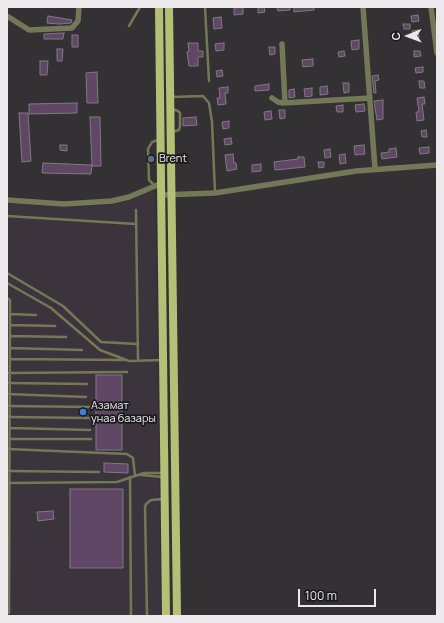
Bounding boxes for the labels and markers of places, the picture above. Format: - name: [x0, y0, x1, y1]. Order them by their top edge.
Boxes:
- place label: Brent: [159, 152, 187, 166]
- marker: Brent: [146, 154, 156, 164]
- place label: Азамат унаа базары: [91, 399, 156, 425]
- marker: Азамат унаа базары: [78, 407, 88, 417]

